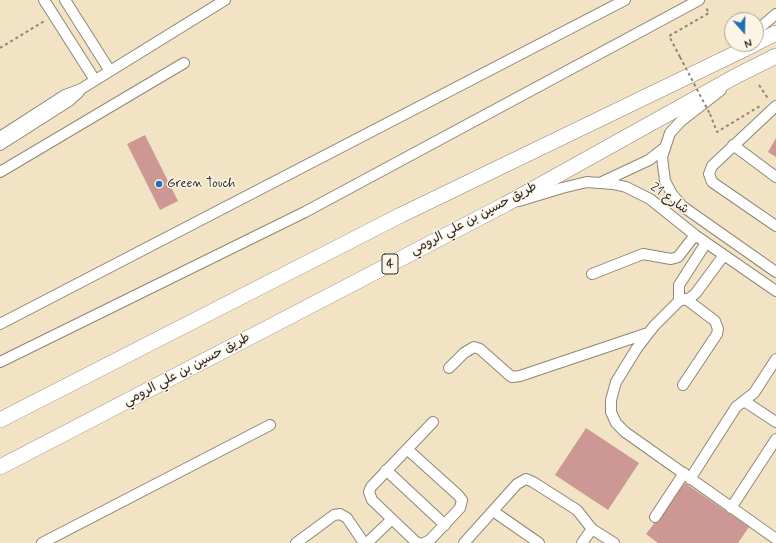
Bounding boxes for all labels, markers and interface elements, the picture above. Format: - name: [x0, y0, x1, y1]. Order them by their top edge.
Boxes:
- north arrow: [724, 12, 764, 52]
- text: N: [742, 35, 754, 50]
- place label: Green Touch: [167, 176, 235, 192]
- marker: Green Touch: [154, 179, 164, 189]
- street label: طريق حسين بن علي الرومي: [408, 179, 540, 259]
- street label: شارع 21: [647, 180, 691, 218]
- road number: 4: [382, 254, 398, 274]
- street label: طريق حسين بن علي الرومي: [121, 330, 253, 410]

